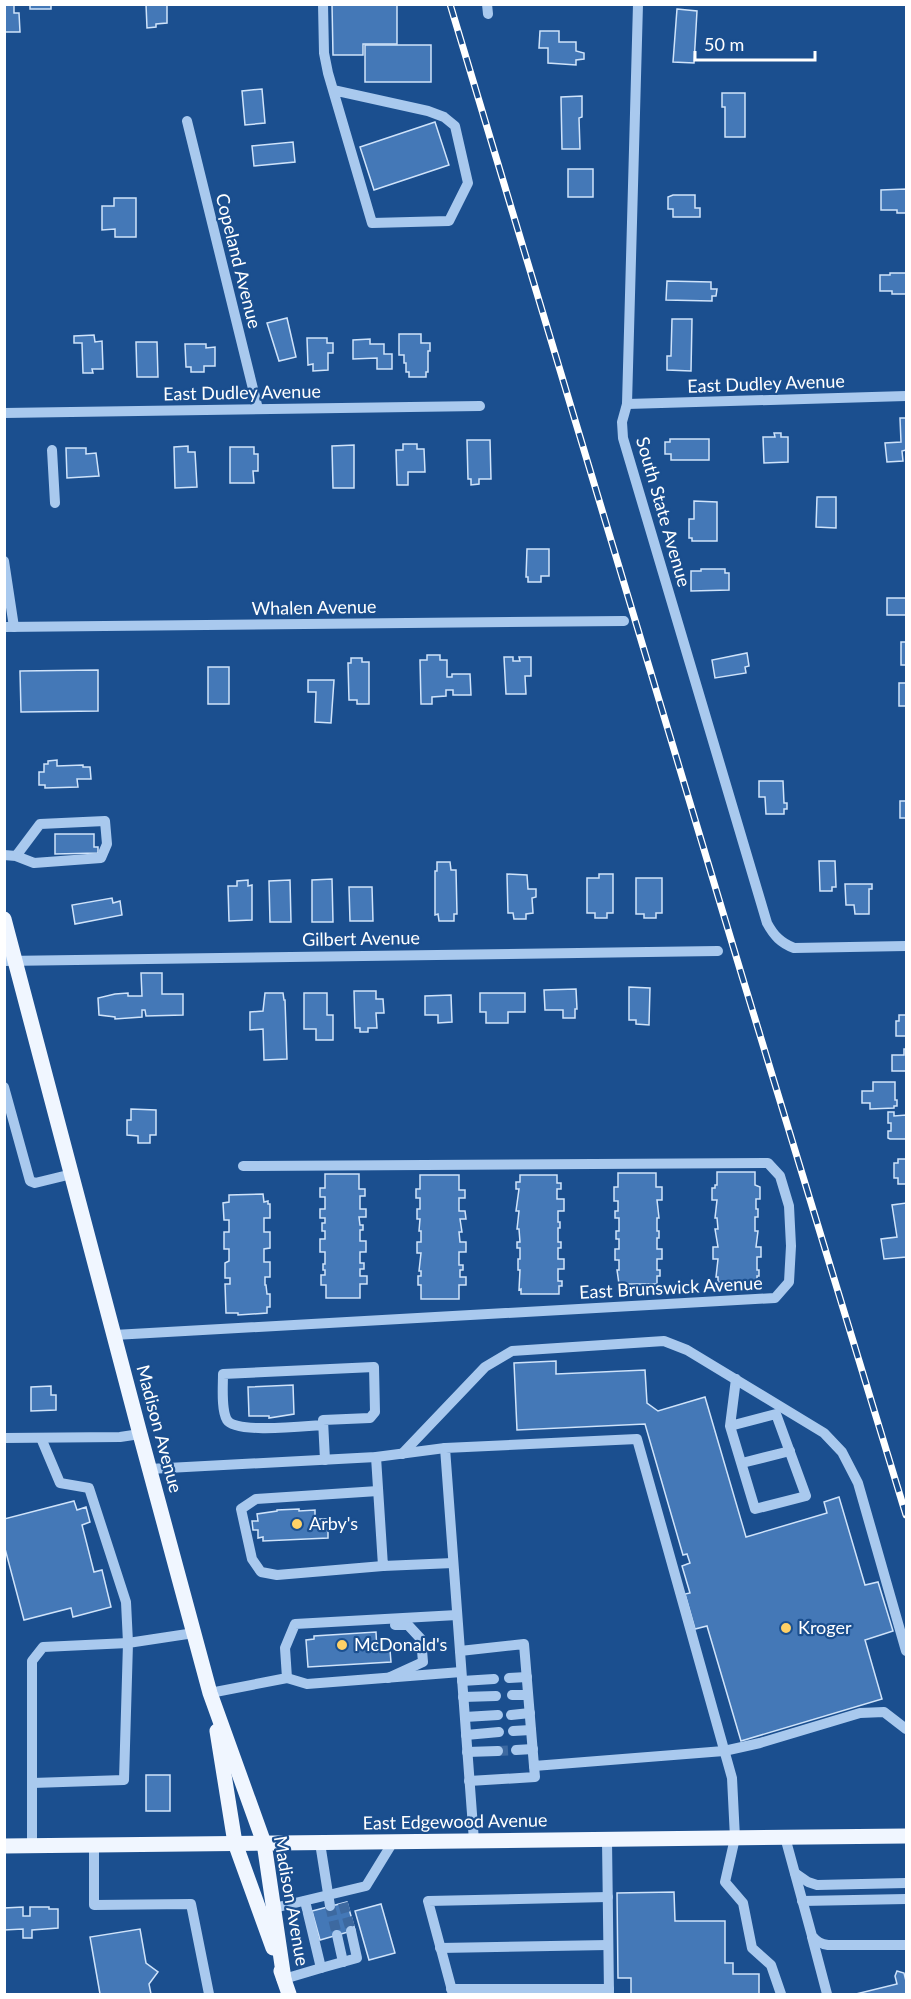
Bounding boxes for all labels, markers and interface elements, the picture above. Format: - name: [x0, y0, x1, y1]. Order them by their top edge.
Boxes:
- scale bar: [695, 24, 815, 62]
- text: 50 m: [704, 33, 744, 55]
- street label: Copeland Avenue: [212, 191, 266, 331]
- street label: East Dudley Avenue: [687, 369, 845, 397]
- street label: East Dudley Avenue: [163, 380, 321, 404]
- street label: South State Avenue: [632, 434, 696, 589]
- street label: Whalen Avenue: [251, 595, 377, 619]
- street label: Gilbert Avenue: [302, 926, 420, 950]
- street label: East Brunswick Avenue: [579, 1271, 763, 1303]
- street label: Madison Avenue: [132, 1362, 188, 1495]
- place label: Arby's: [309, 1512, 358, 1534]
- marker: Arby's: [290, 1517, 304, 1531]
- place label: Kroger: [798, 1616, 852, 1638]
- marker: Kroger: [779, 1621, 793, 1635]
- place label: McDonald's: [354, 1633, 448, 1655]
- marker: McDonald's: [335, 1638, 349, 1652]
- street label: East Edgewood Avenue: [362, 1808, 548, 1834]
- street label: Madison Avenue: [270, 1834, 314, 1967]

